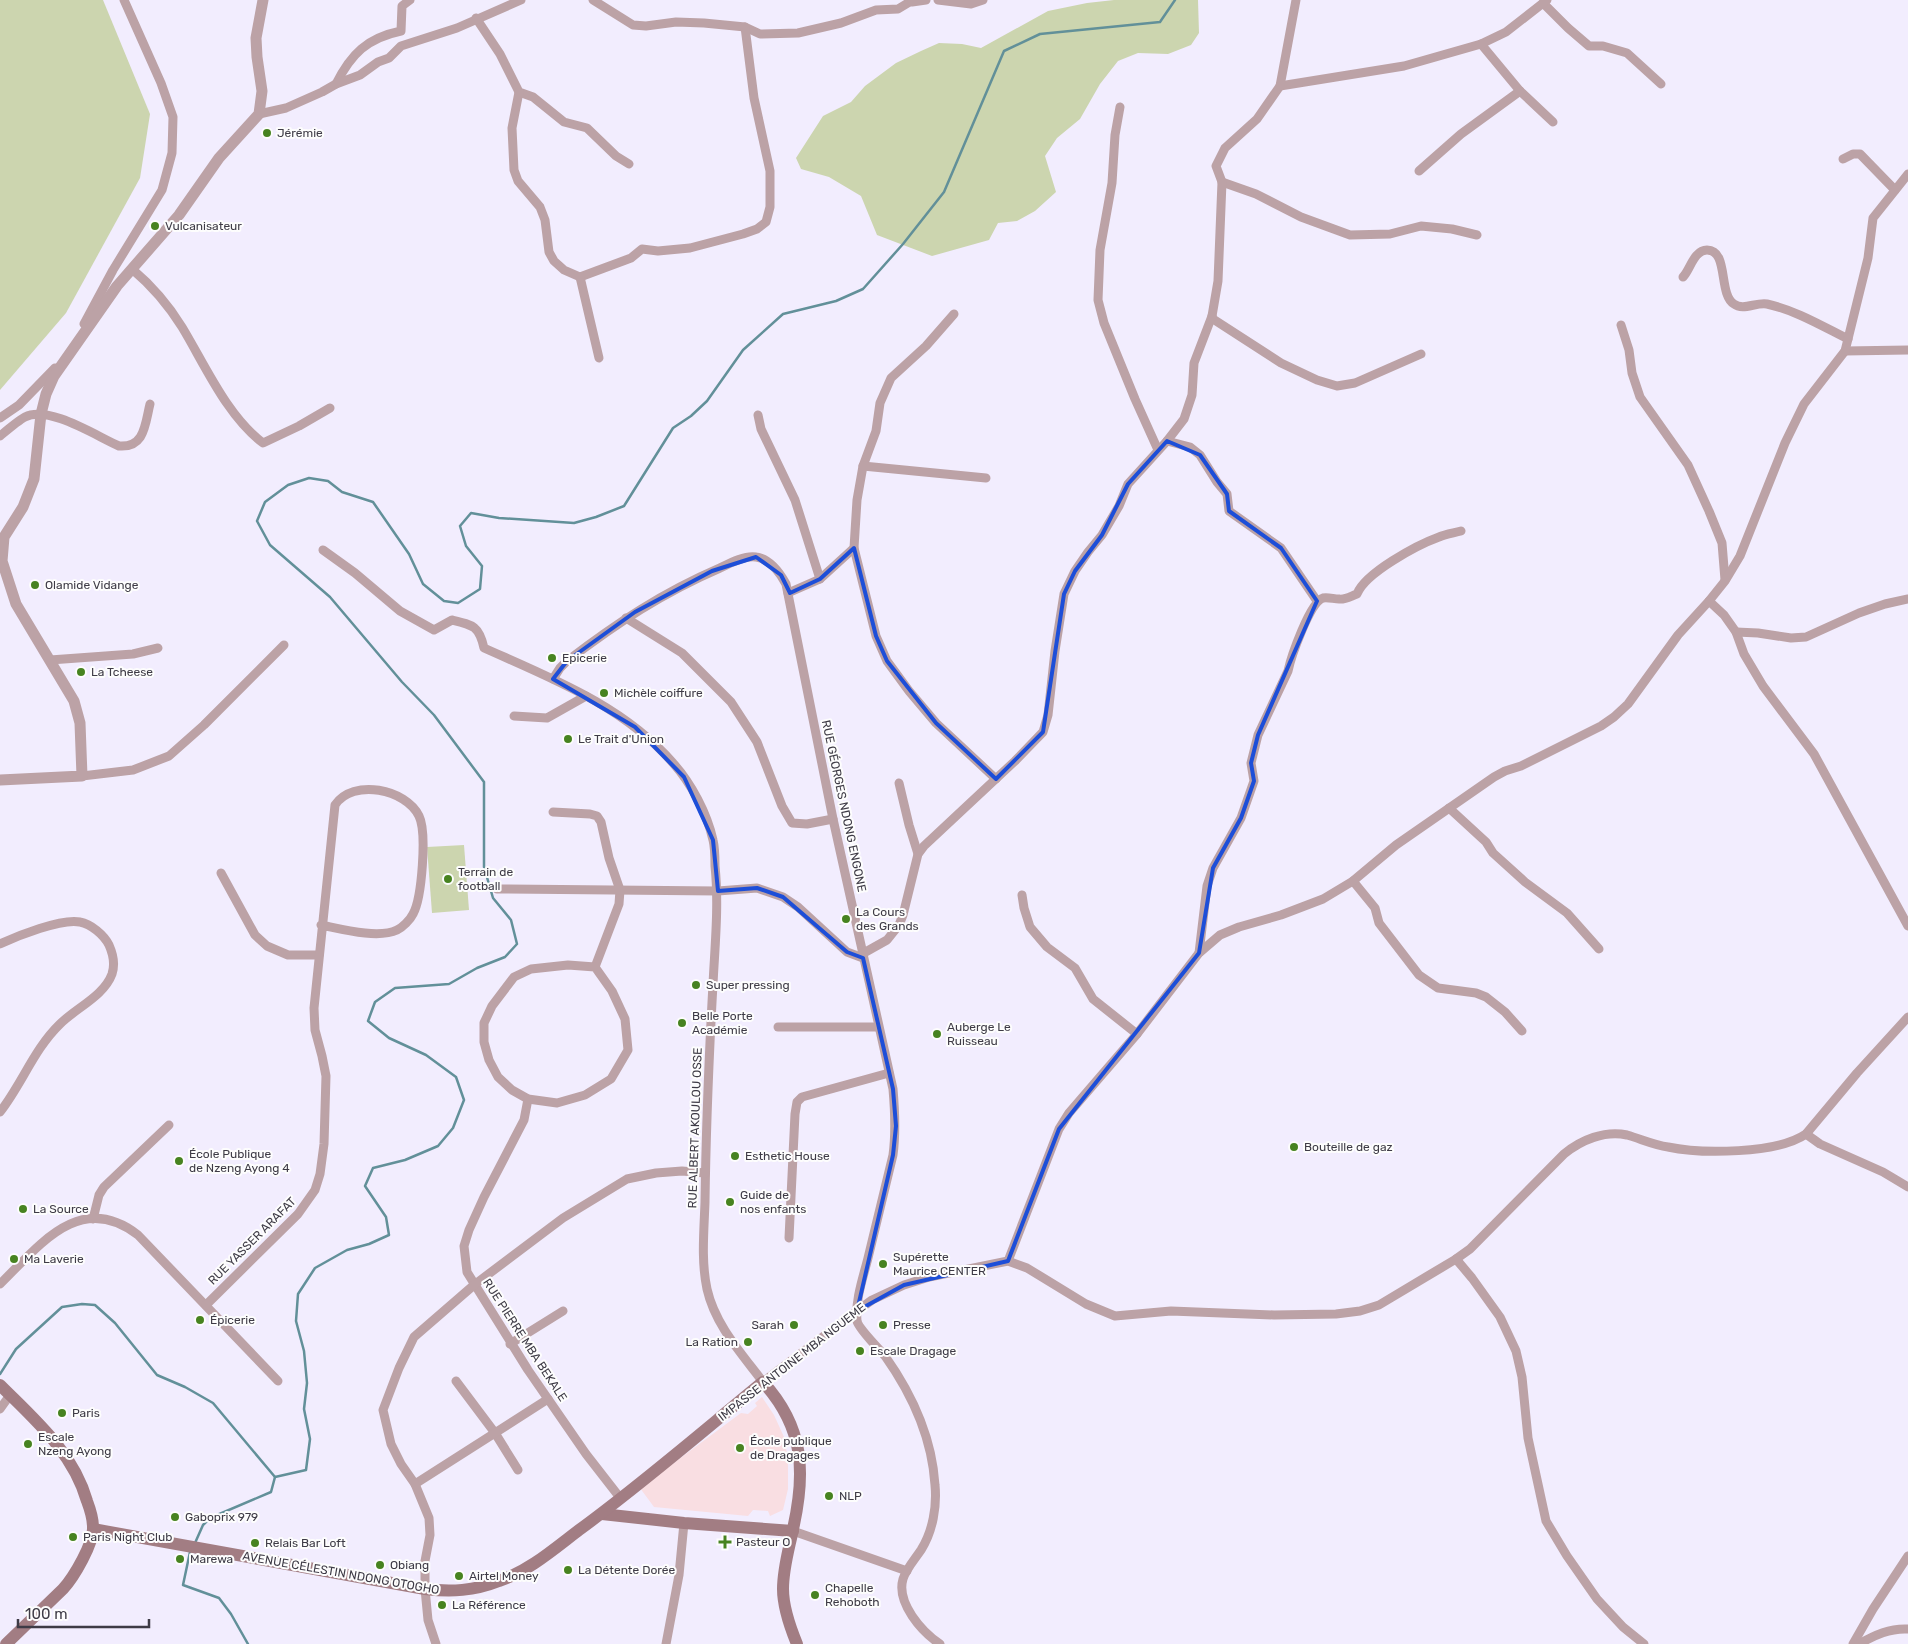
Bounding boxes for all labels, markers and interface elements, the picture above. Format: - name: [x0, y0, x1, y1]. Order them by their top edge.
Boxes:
- place label: Jérémie: [277, 126, 323, 140]
- marker: Jérémie: [261, 127, 273, 139]
- place label: Vulcanisateur: [165, 219, 242, 233]
- marker: Vulcanisateur: [149, 220, 161, 232]
- place label: Olamide Vidange: [45, 578, 139, 592]
- marker: Olamide Vidange: [29, 579, 41, 591]
- place label: Epicerie: [562, 651, 607, 665]
- marker: Epicerie: [546, 652, 558, 664]
- place label: La Tcheese: [91, 665, 153, 679]
- marker: La Tcheese: [75, 666, 87, 678]
- place label: Michèle coiffure: [614, 686, 703, 700]
- marker: Michèle coiffure: [598, 687, 610, 699]
- street label: RUE GÉORGES NDONG ENGONE: [819, 719, 869, 893]
- place label: Le Trait d'Union: [578, 732, 664, 746]
- marker: Le Trait d'Union: [562, 733, 574, 745]
- place label: Terrain de football: [458, 865, 513, 893]
- marker: Terrain de football: [442, 873, 454, 885]
- place label: La Cours des Grands: [856, 905, 919, 933]
- marker: La Cours des Grands: [840, 913, 852, 925]
- place label: Super pressing: [706, 978, 790, 992]
- marker: Super pressing: [690, 979, 702, 991]
- place label: Belle Porte Académie: [692, 1009, 753, 1037]
- marker: Belle Porte Académie: [676, 1017, 688, 1029]
- place label: Auberge Le Ruisseau: [947, 1020, 1011, 1048]
- marker: Auberge Le Ruisseau: [931, 1028, 943, 1040]
- street label: RUE ALBERT AKOULOU OSSE: [685, 1047, 705, 1209]
- place label: Bouteille de gaz: [1304, 1140, 1393, 1154]
- marker: Bouteille de gaz: [1288, 1141, 1300, 1153]
- place label: École Publique de Nzeng Ayong 4: [189, 1147, 290, 1175]
- place label: Esthetic House: [745, 1149, 830, 1163]
- marker: Esthetic House: [729, 1150, 741, 1162]
- marker: École Publique de Nzeng Ayong 4: [173, 1155, 185, 1167]
- place label: Guide de nos enfants: [740, 1188, 806, 1216]
- street label: RUE YASSER ARAFAT: [205, 1194, 299, 1288]
- marker: Guide de nos enfants: [724, 1196, 736, 1208]
- place label: La Source: [33, 1202, 89, 1216]
- marker: La Source: [17, 1203, 29, 1215]
- place label: Supérette Maurice CENTER: [893, 1250, 986, 1278]
- place label: Ma Laverie: [24, 1252, 84, 1266]
- marker: Ma Laverie: [8, 1253, 20, 1265]
- marker: Supérette Maurice CENTER: [877, 1258, 889, 1270]
- street label: RUE PIERRE MBA BEKALE: [480, 1276, 570, 1404]
- street label: IMPASSE ANTOINE MBA NGUEME: [716, 1300, 868, 1424]
- place label: Épicerie: [210, 1313, 255, 1327]
- marker: Épicerie: [194, 1314, 206, 1326]
- place label: Sarah: [752, 1318, 784, 1332]
- place label: Presse: [893, 1318, 931, 1332]
- marker: Sarah: [788, 1319, 800, 1331]
- marker: Presse: [877, 1319, 889, 1331]
- place label: La Ration: [685, 1335, 738, 1349]
- marker: La Ration: [742, 1336, 754, 1348]
- place label: Escale Dragage: [870, 1344, 957, 1358]
- marker: Escale Dragage: [854, 1345, 866, 1357]
- place label: Paris: [72, 1406, 100, 1420]
- marker: Paris: [56, 1407, 68, 1419]
- place label: Escale Nzeng Ayong: [38, 1430, 112, 1458]
- place label: École publique de Dragages: [750, 1434, 832, 1462]
- marker: Escale Nzeng Ayong: [22, 1438, 34, 1450]
- marker: École publique de Dragages: [734, 1442, 746, 1454]
- place label: NLP: [839, 1489, 862, 1503]
- marker: NLP: [823, 1490, 835, 1502]
- place label: Gaboprix 979: [185, 1510, 258, 1524]
- marker: Gaboprix 979: [169, 1511, 181, 1523]
- place label: Paris Night Club: [83, 1530, 172, 1544]
- marker: Paris Night Club: [67, 1531, 79, 1543]
- marker: Pasteur O: [718, 1535, 732, 1549]
- place label: Pasteur O: [736, 1535, 790, 1549]
- place label: Relais Bar Loft: [265, 1536, 346, 1550]
- marker: Relais Bar Loft: [249, 1537, 261, 1549]
- street label: AVENUE CÉLESTIN NDONG OTOGHO: [241, 1549, 441, 1597]
- place label: Marewa: [190, 1552, 233, 1566]
- marker: Marewa: [174, 1553, 186, 1565]
- place label: Obiang: [390, 1558, 429, 1572]
- marker: Obiang: [374, 1559, 386, 1571]
- place label: La Détente Dorée: [578, 1563, 676, 1577]
- marker: La Détente Dorée: [562, 1564, 574, 1576]
- place label: Airtel Money: [469, 1569, 539, 1583]
- marker: Airtel Money: [453, 1570, 465, 1582]
- place label: Chapelle Rehoboth: [825, 1581, 880, 1609]
- marker: Chapelle Rehoboth: [809, 1589, 821, 1601]
- scale bar: [18, 1596, 149, 1628]
- place label: La Référence: [452, 1598, 526, 1612]
- marker: La Référence: [436, 1599, 448, 1611]
- text: 100 m: [25, 1605, 67, 1623]

